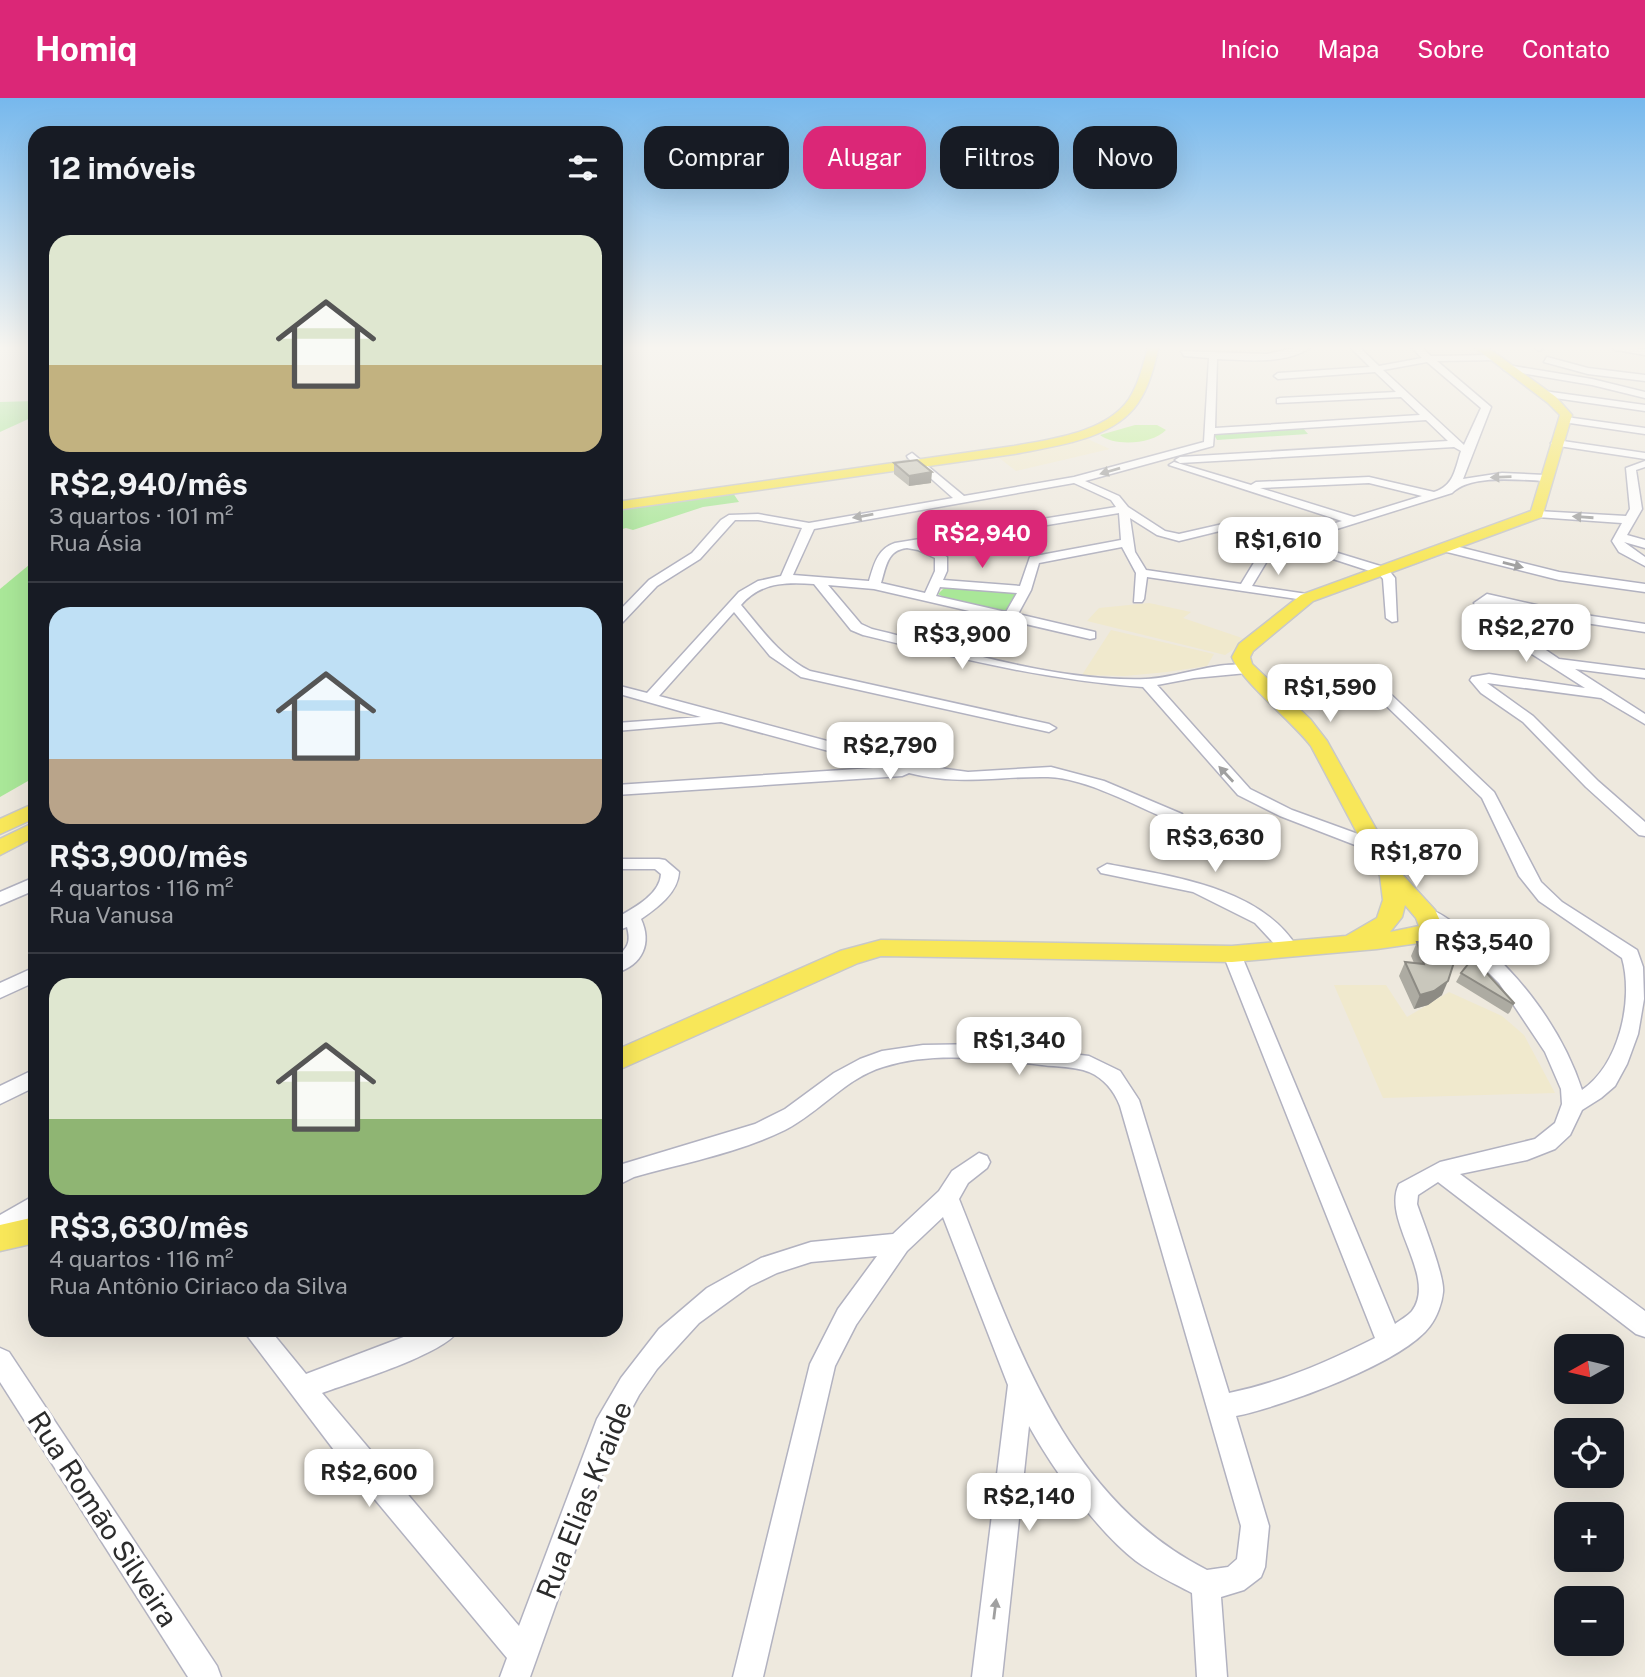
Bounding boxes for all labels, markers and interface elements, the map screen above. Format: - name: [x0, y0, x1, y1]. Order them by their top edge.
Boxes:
- text: Homiq: [35, 30, 137, 68]
- text: Início: [1221, 35, 1279, 63]
- text: Mapa: [1317, 35, 1379, 63]
- text: Sobre: [1417, 35, 1484, 63]
- text: Contato: [1522, 35, 1610, 63]
- chip: Comprar: [644, 126, 789, 189]
- chip: Alugar: [803, 126, 926, 189]
- chip: Filtros: [940, 126, 1059, 189]
- chip: Novo: [1073, 126, 1177, 189]
- icon: filters: [564, 149, 602, 187]
- text: 12 imóveis: [49, 150, 196, 186]
- icon: home: [263, 281, 389, 407]
- text: R$2,940/mês: [49, 466, 248, 502]
- one-way arrow: [1100, 467, 1121, 477]
- one-way arrow: [1489, 471, 1511, 482]
- text: 3 quartos · 101 m²: [49, 502, 233, 529]
- pin: R$2,940: [917, 510, 1047, 570]
- one-way arrow: [851, 511, 873, 522]
- one-way arrow: [1572, 511, 1594, 522]
- pin: R$1,610: [1213, 518, 1343, 577]
- text: R$2,940: [933, 519, 1031, 546]
- text: R$1,610: [1234, 526, 1322, 553]
- text: Rua Ásia: [49, 529, 142, 556]
- one-way arrow: [1502, 560, 1524, 571]
- pin: R$2,270: [1461, 604, 1591, 664]
- pin: R$3,900: [897, 612, 1027, 671]
- text: R$2,270: [1478, 613, 1574, 640]
- text: R$3,900: [913, 620, 1011, 647]
- icon: home: [263, 653, 389, 779]
- pin: R$1,590: [1265, 664, 1395, 724]
- text: R$1,590: [1283, 673, 1377, 700]
- pin: R$2,790: [825, 722, 955, 782]
- text: R$2,790: [843, 731, 937, 758]
- one-way arrow: [1218, 765, 1234, 783]
- pin: R$3,630: [1150, 814, 1280, 874]
- text: R$3,630: [1166, 823, 1264, 850]
- pin: R$1,870: [1351, 830, 1481, 889]
- text: R$3,900/mês: [49, 838, 248, 874]
- text: R$1,870: [1370, 838, 1462, 865]
- text: 4 quartos · 116 m²: [49, 874, 234, 901]
- text: Rua Vanusa: [49, 901, 174, 928]
- pin: R$3,540: [1419, 920, 1549, 979]
- text: R$3,540: [1435, 928, 1533, 955]
- pin: R$1,340: [954, 1018, 1084, 1077]
- icon: home: [263, 1024, 389, 1150]
- text: R$1,340: [972, 1026, 1066, 1053]
- text: R$3,630/mês: [49, 1209, 249, 1245]
- text: 4 quartos · 116 m²: [49, 1245, 234, 1272]
- text: Rua Antônio Ciriaco da Silva: [49, 1272, 348, 1299]
- north arrow: [1554, 1334, 1624, 1404]
- map controls: [1554, 1334, 1624, 1656]
- street label: Rua Elias Kraide: [529, 1396, 638, 1603]
- street label: Rua Romão Silveira: [21, 1405, 185, 1633]
- button: locate: [1554, 1418, 1624, 1488]
- pin: R$2,600: [304, 1450, 434, 1509]
- text: R$2,600: [320, 1458, 418, 1485]
- pin: R$2,140: [964, 1474, 1094, 1533]
- text: R$2,140: [983, 1482, 1075, 1509]
- button: +: [1554, 1502, 1624, 1572]
- button: −: [1554, 1586, 1624, 1656]
- one-way arrow: [989, 1598, 1000, 1620]

